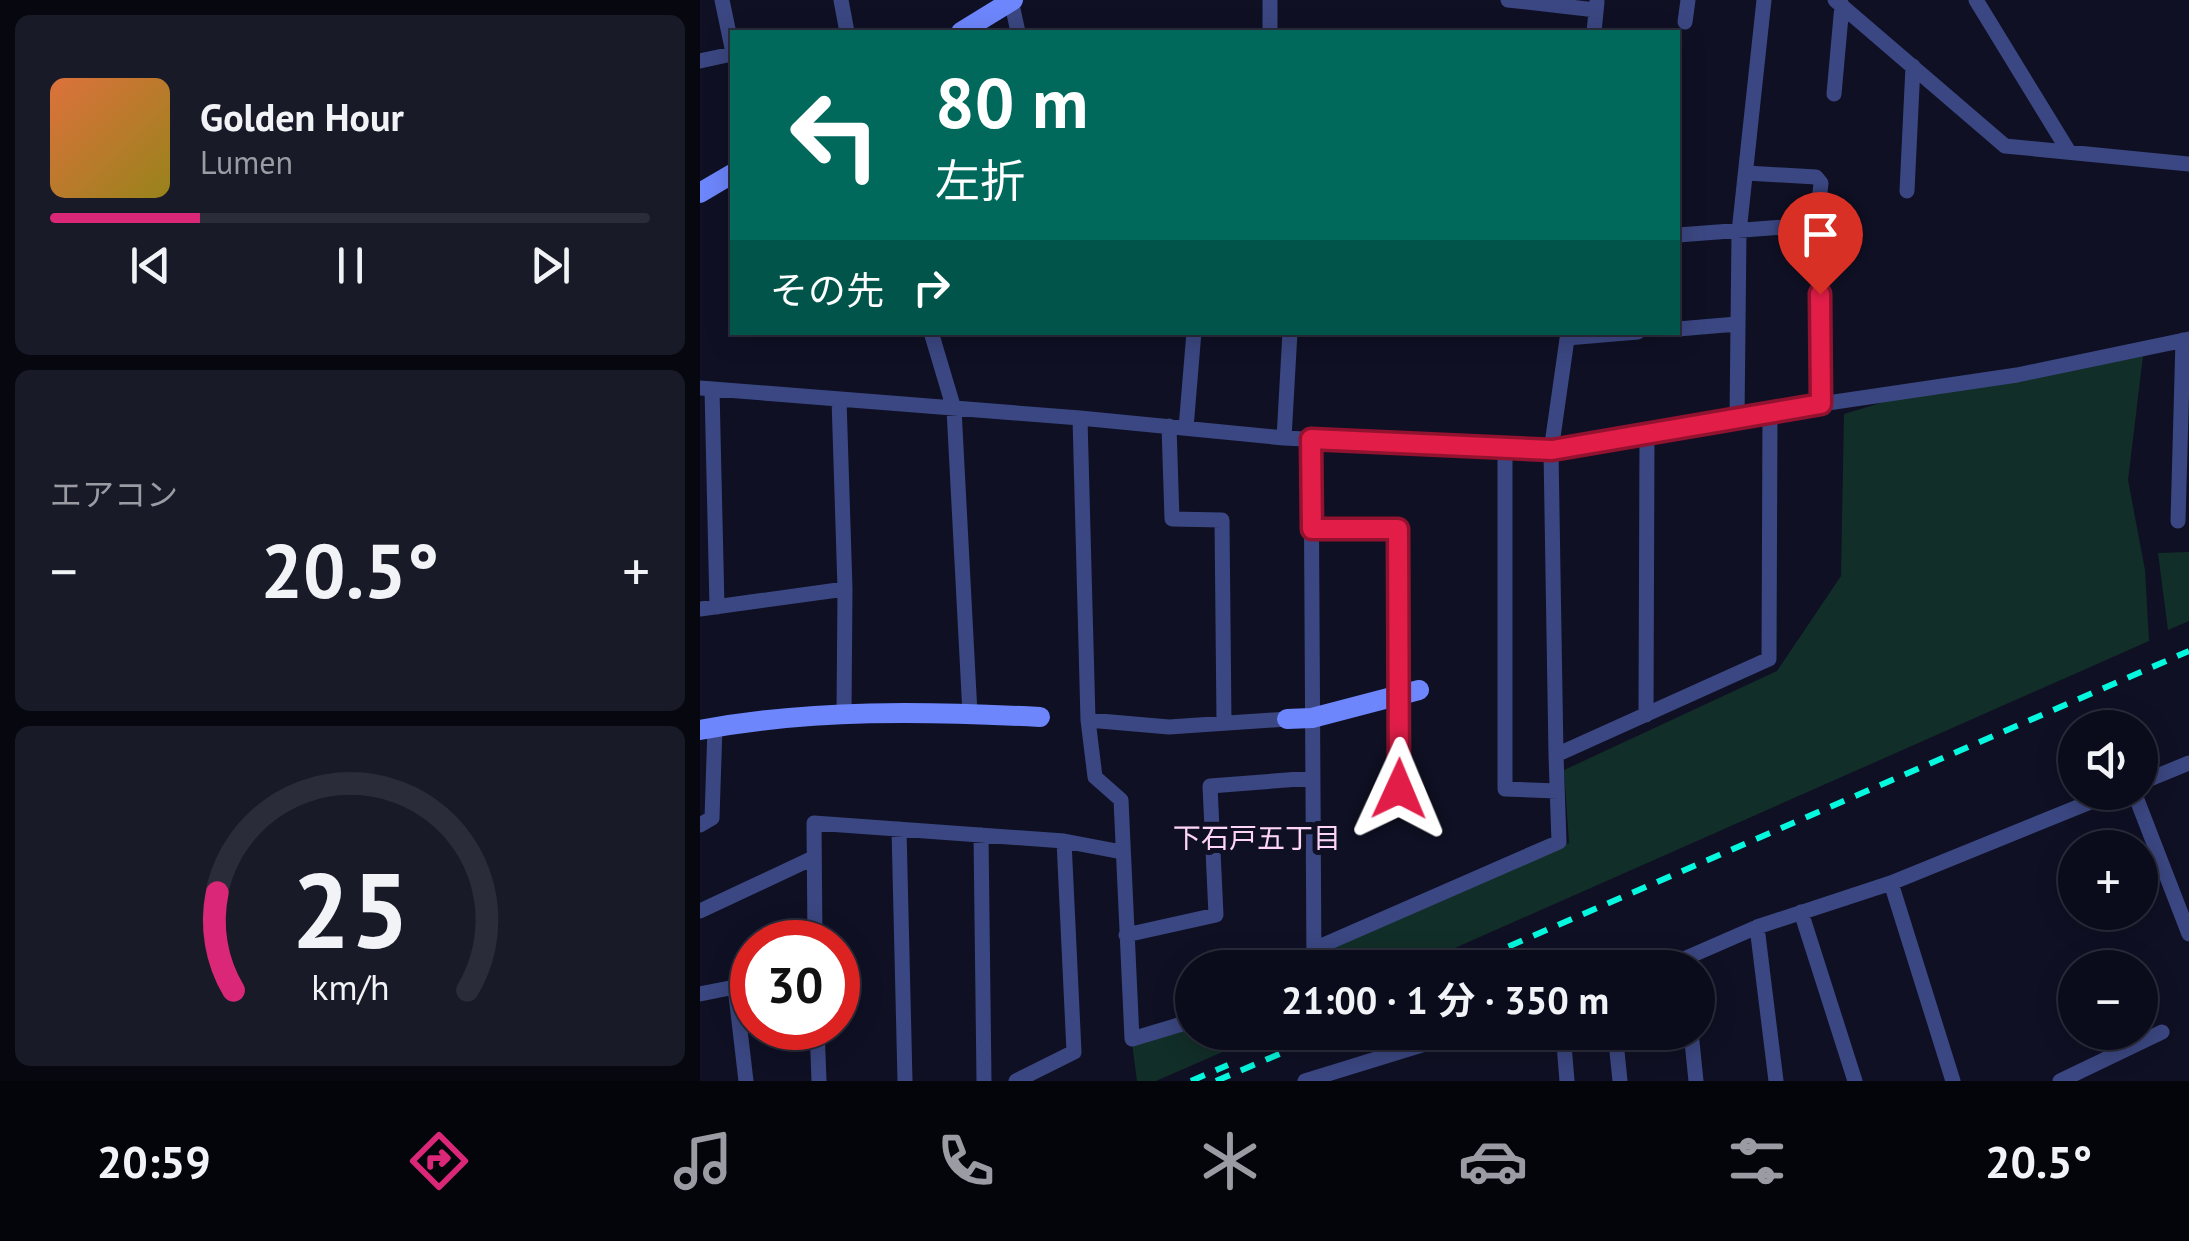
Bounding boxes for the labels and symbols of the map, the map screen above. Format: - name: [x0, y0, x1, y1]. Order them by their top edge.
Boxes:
- pin: [1778, 192, 1863, 295]
- position arrow: [1347, 737, 1451, 841]
- district label: 下石戸五丁目: [1173, 819, 1341, 856]
- speed limit sign: 30: [730, 920, 860, 1050]

